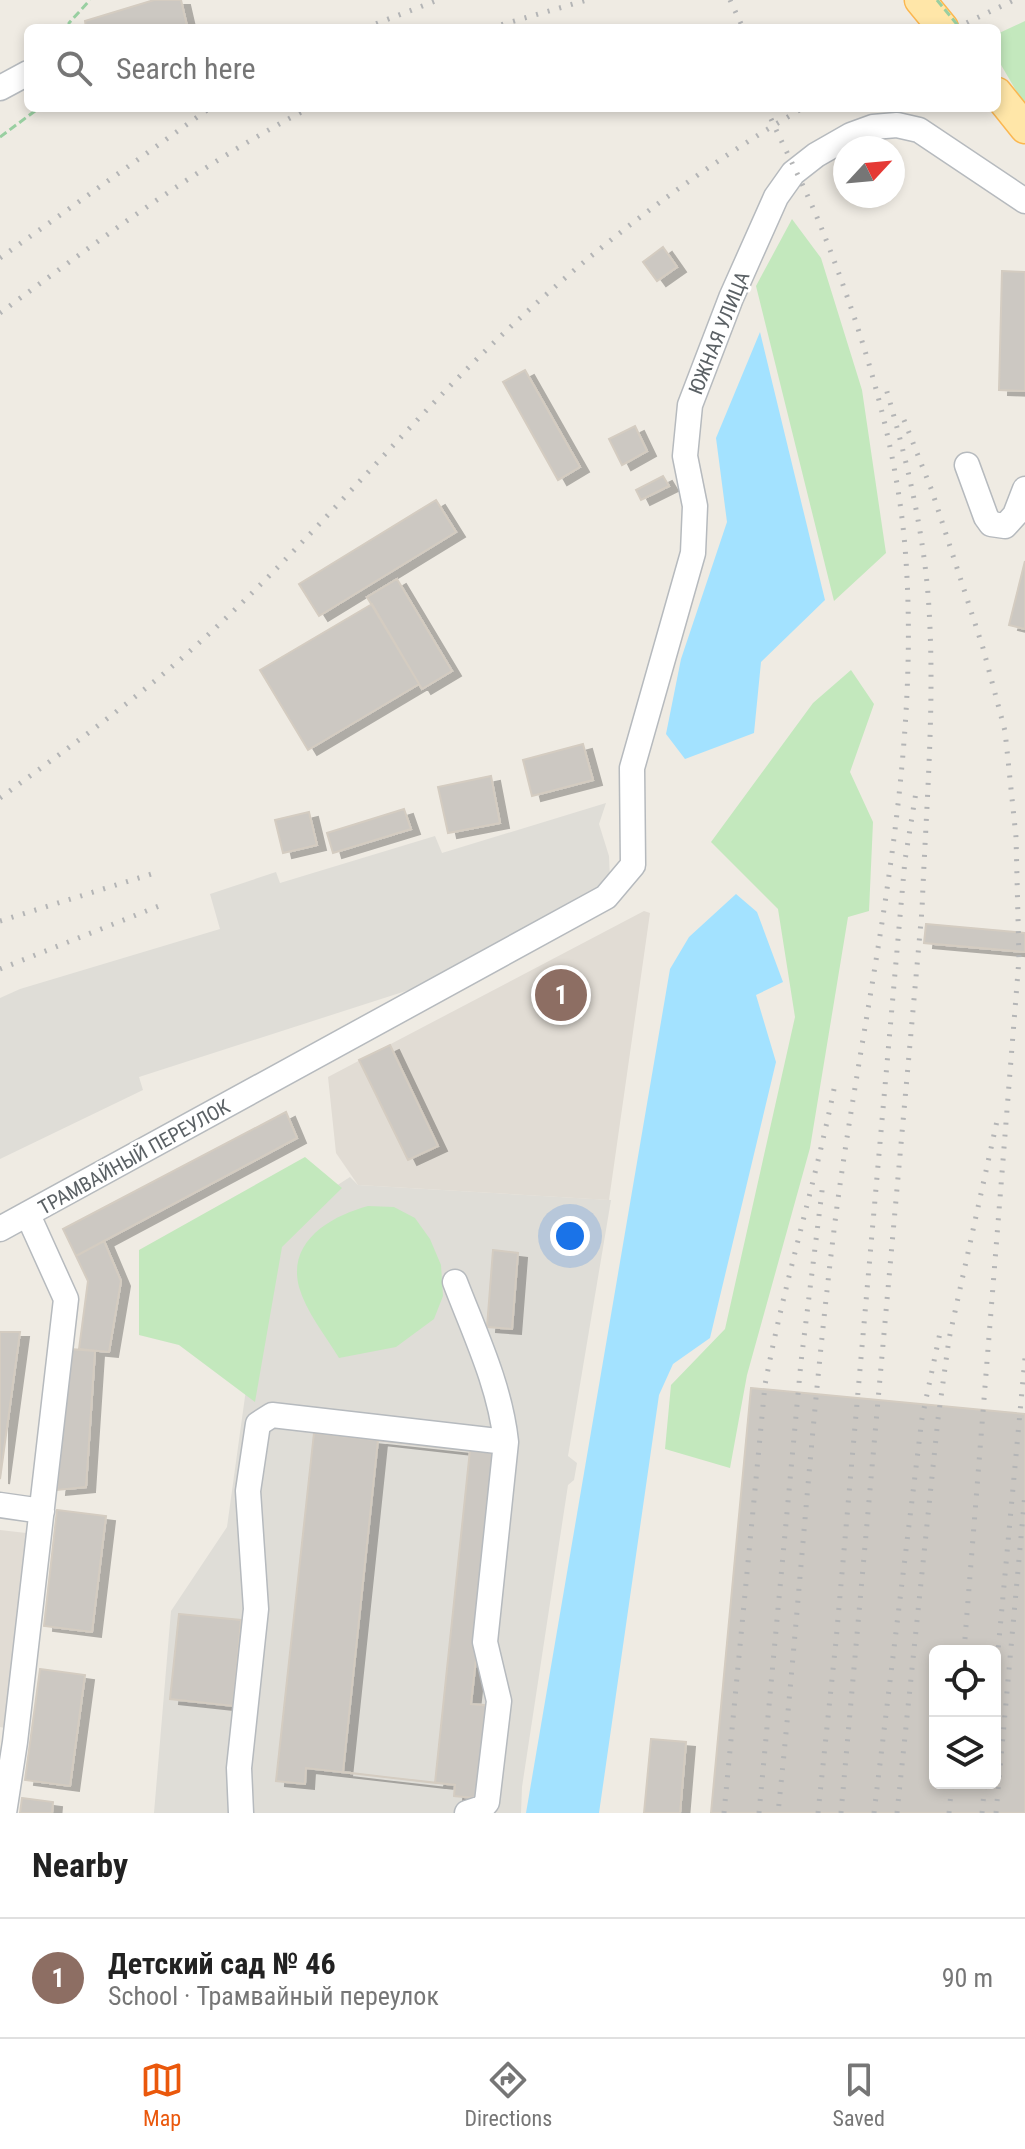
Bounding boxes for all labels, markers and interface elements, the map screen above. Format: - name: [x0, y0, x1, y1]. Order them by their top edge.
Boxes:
- search box: [24, 24, 1001, 112]
- icon: search: [52, 46, 96, 90]
- text: Search here: [116, 51, 256, 86]
- north arrow: [833, 136, 905, 208]
- street label: ЮЖНАЯ УЛИЦА: [683, 268, 755, 398]
- pin: 1: [535, 965, 587, 1025]
- street label: ТРАМВАЙНЫЙ ПЕРЕУЛОК: [34, 1094, 235, 1220]
- your location: [550, 1216, 590, 1256]
- map controls: [929, 1645, 1001, 1789]
- button: locate: [929, 1645, 1001, 1717]
- button: layers: [929, 1717, 1001, 1789]
- text: Nearby: [32, 1845, 128, 1885]
- text: Детский сад № 46: [108, 1946, 336, 1981]
- text: 1: [51, 1963, 65, 1993]
- text: 90 m: [942, 1963, 993, 1993]
- text: School · Трамвайный переулок: [108, 1981, 439, 2011]
- tab: Map: [140, 2058, 184, 2131]
- tab: Directions: [464, 2058, 552, 2131]
- tab: Saved: [833, 2058, 885, 2131]

